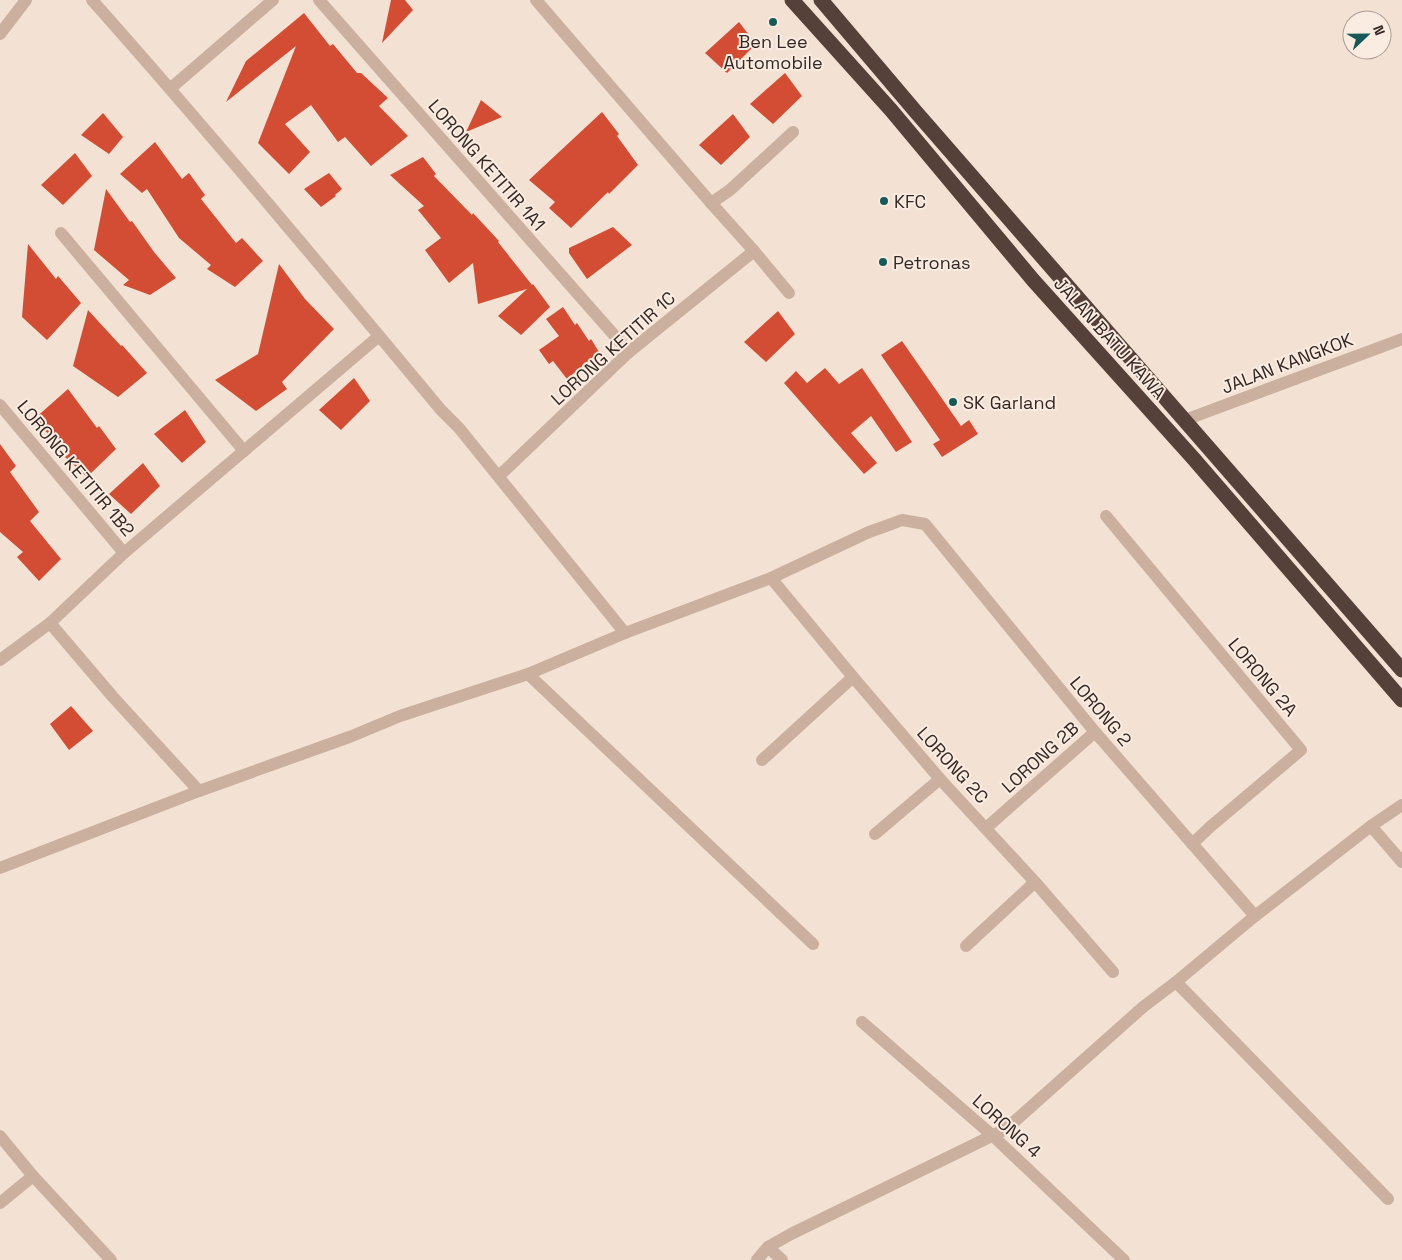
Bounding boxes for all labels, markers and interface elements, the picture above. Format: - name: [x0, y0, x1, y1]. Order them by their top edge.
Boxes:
- north arrow: [1342, 10, 1392, 60]
- marker: Ben Lee Automobile: [767, 16, 779, 28]
- text: N: [1369, 22, 1389, 38]
- place label: Ben Lee Automobile: [723, 30, 823, 74]
- street label: LORONG KETITIR 1A1: [424, 95, 550, 235]
- place label: KFC: [894, 190, 926, 213]
- marker: KFC: [878, 195, 890, 207]
- place label: Petronas: [893, 251, 971, 274]
- marker: Petronas: [877, 256, 889, 268]
- street label: JALAN BATU KAWA: [1049, 272, 1171, 404]
- street label: LORONG KETITIR 1C: [546, 286, 680, 410]
- street label: JALAN KANGKOK: [1218, 327, 1356, 399]
- place label: SK Garland: [963, 391, 1056, 414]
- street label: LORONG KETITIR 1B2: [12, 395, 140, 541]
- marker: SK Garland: [947, 396, 959, 408]
- street label: LORONG 2A: [1223, 633, 1303, 721]
- street label: LORONG 2: [1065, 671, 1137, 751]
- street label: LORONG 2B: [997, 716, 1083, 798]
- street label: LORONG 2C: [912, 722, 994, 808]
- street label: LORONG 4: [968, 1089, 1046, 1163]

